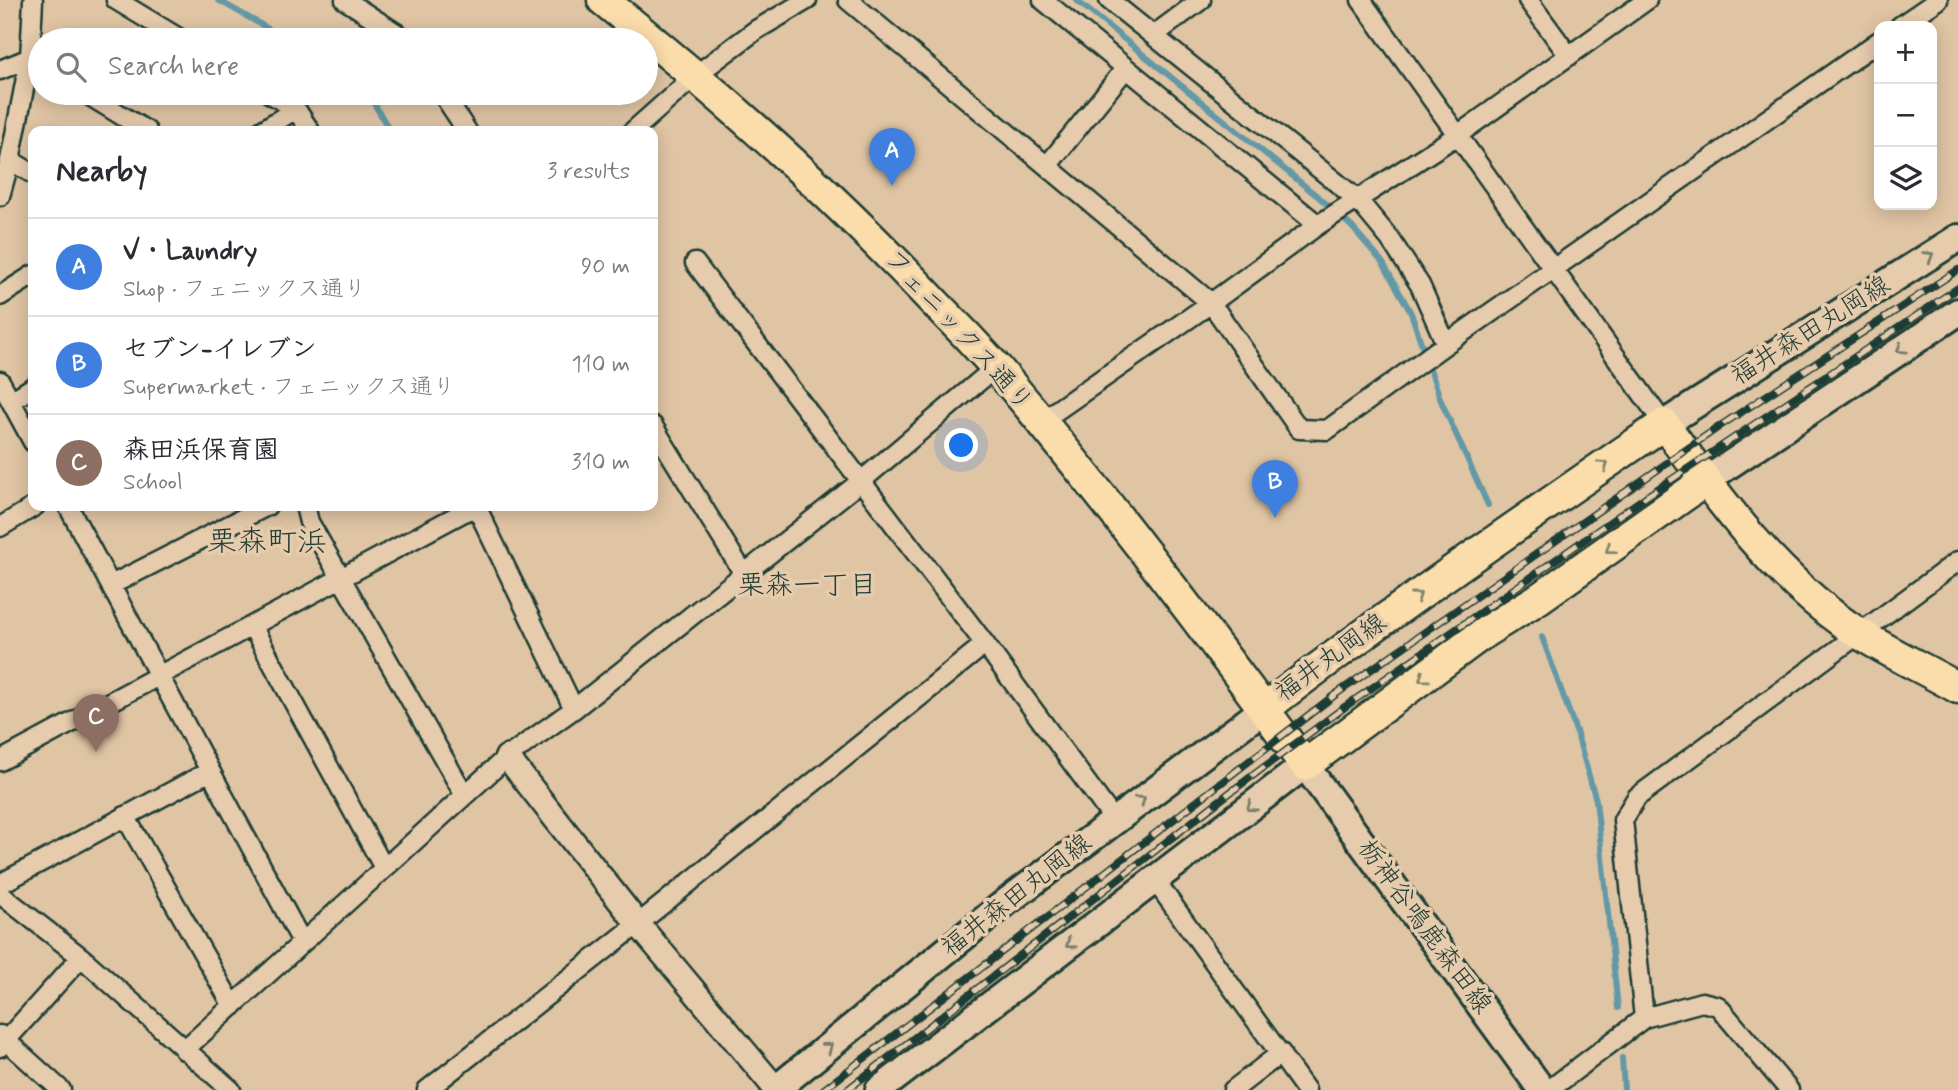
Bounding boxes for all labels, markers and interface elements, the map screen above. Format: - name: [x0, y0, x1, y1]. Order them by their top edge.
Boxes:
- map controls: [1874, 21, 1937, 210]
- button: +: [1874, 21, 1937, 84]
- search box: [28, 28, 658, 105]
- icon: search: [52, 48, 90, 86]
- text: Search here: [108, 50, 239, 84]
- button: −: [1874, 84, 1937, 147]
- pin: A: [869, 128, 915, 186]
- button: layers: [1874, 147, 1937, 210]
- text: Nearby: [56, 152, 147, 191]
- text: 3 results: [547, 157, 630, 187]
- text: V・Laundry: [123, 235, 257, 269]
- street label: フェニックス通り: [876, 243, 1040, 419]
- text: A: [71, 252, 87, 282]
- text: 90 m: [581, 252, 630, 282]
- one-way arrow: [1921, 252, 1934, 265]
- street label: 福井森田丸岡線: [1725, 268, 1897, 394]
- text: Shop · フェニックス通り: [123, 275, 366, 305]
- text: セブン-イレブン: [123, 333, 317, 367]
- one-way arrow: [1896, 341, 1909, 354]
- text: B: [72, 350, 86, 380]
- text: 110 m: [571, 350, 630, 380]
- text: Supermarket · フェニックス通り: [123, 373, 456, 403]
- your location: [944, 428, 978, 462]
- text: 森田浜保育園: [123, 434, 279, 468]
- text: C: [71, 448, 87, 478]
- text: 310 m: [571, 448, 630, 478]
- pin: B: [1252, 460, 1298, 518]
- one-way arrow: [1596, 461, 1609, 474]
- text: School: [123, 468, 183, 498]
- district label: 栗森町浜: [207, 523, 327, 562]
- one-way arrow: [1605, 541, 1618, 553]
- district label: 栗森一丁目: [737, 568, 877, 605]
- one-way arrow: [1409, 591, 1422, 604]
- street label: 福井丸岡線: [1268, 606, 1394, 710]
- one-way arrow: [1418, 670, 1431, 682]
- pin: C: [73, 694, 119, 752]
- one-way arrow: [1133, 796, 1146, 808]
- one-way arrow: [1246, 798, 1259, 811]
- street label: 福井森田丸岡線: [935, 827, 1099, 965]
- street label: 栃神谷鳴鹿森田線: [1349, 833, 1499, 1021]
- one-way arrow: [1065, 936, 1077, 949]
- one-way arrow: [819, 1043, 832, 1055]

